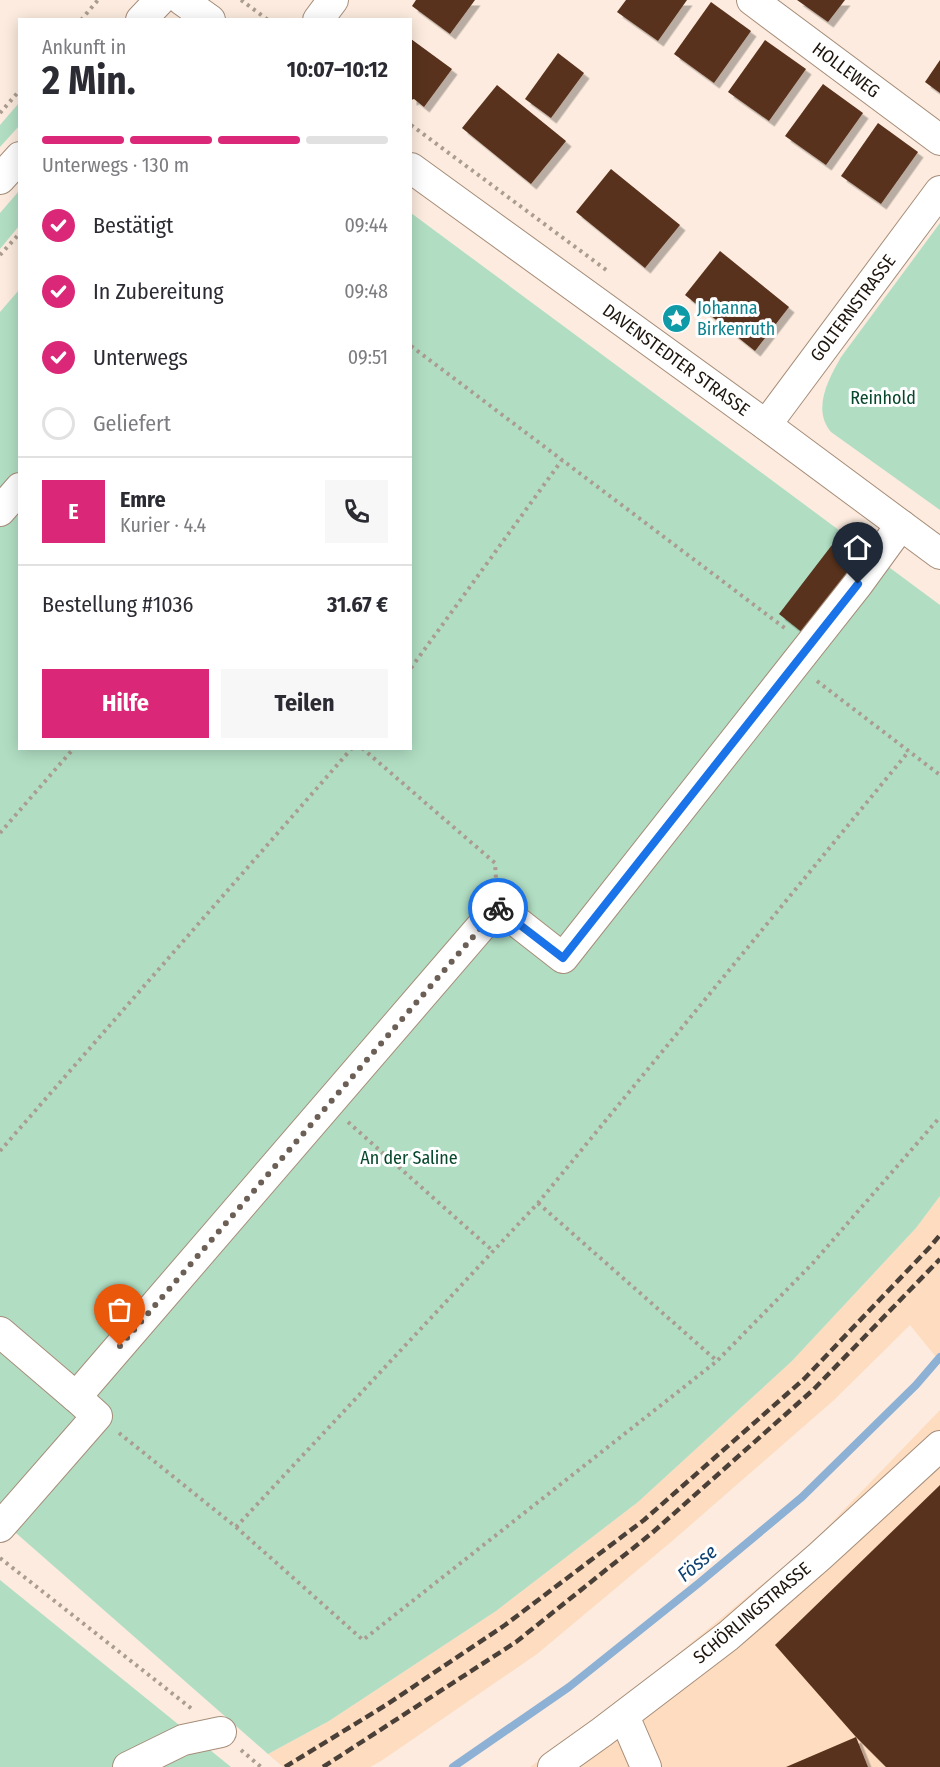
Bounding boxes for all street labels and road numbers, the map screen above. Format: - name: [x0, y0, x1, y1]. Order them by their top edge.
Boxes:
- street label: HOLLEWEG: [808, 38, 884, 102]
- street label: GOLTERNSTRASSE: [806, 250, 900, 366]
- street label: DAVENSTEDTER STRASSE: [598, 299, 754, 421]
- street label: SCHÖRLINGSTRASSE: [689, 1558, 815, 1668]

